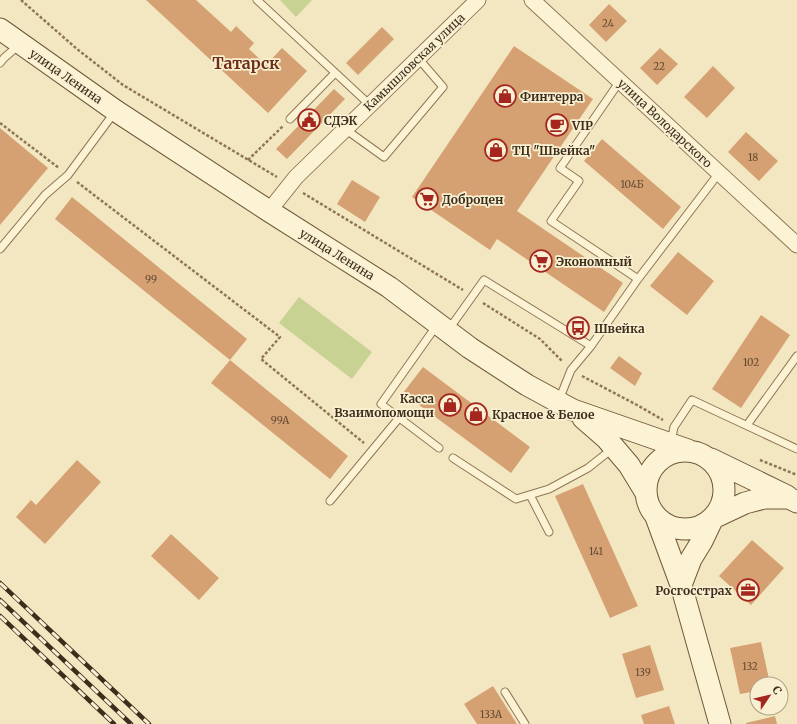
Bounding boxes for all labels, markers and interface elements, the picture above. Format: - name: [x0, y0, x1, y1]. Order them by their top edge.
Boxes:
- street label: Камышловская улица: [360, 9, 468, 114]
- house number: 24: [602, 17, 614, 30]
- street label: улица Ленина: [27, 45, 106, 107]
- district label: Татарск: [212, 53, 280, 73]
- house number: 22: [653, 60, 665, 73]
- street label: улица Володарского: [615, 75, 715, 171]
- shop icon: Финтерра: [492, 83, 518, 109]
- place label: Финтерра: [520, 89, 584, 104]
- public building icon: СДЭК: [296, 107, 322, 133]
- cafe icon: VIP: [544, 112, 570, 138]
- place label: СДЭК: [324, 113, 357, 128]
- place label: VIP: [571, 118, 593, 133]
- shop icon: ТЦ "Швейка": [483, 137, 509, 163]
- place label: ТЦ "Швейка": [512, 143, 595, 158]
- house number: 18: [748, 151, 758, 164]
- house number: 104Б: [620, 178, 644, 191]
- supermarket icon: Доброцен: [414, 186, 440, 212]
- place label: Доброцен: [442, 192, 504, 207]
- street label: улица Ленина: [297, 225, 378, 283]
- supermarket icon: Экономный: [528, 248, 554, 274]
- place label: Экономный: [556, 254, 633, 269]
- house number: 99: [145, 273, 157, 286]
- bus stop icon: Швейка: [565, 315, 591, 341]
- place label: Швейка: [594, 321, 645, 336]
- house number: 102: [743, 356, 759, 369]
- place label: Касса Взаимопомощи: [334, 391, 435, 420]
- shop icon: Касса Взаимопомощи: [437, 392, 463, 418]
- shop icon: Красное & Белое: [463, 401, 489, 427]
- place label: Красное & Белое: [492, 407, 595, 422]
- house number: 99А: [271, 414, 290, 427]
- house number: 141: [589, 545, 603, 558]
- office icon: Росгосстрах: [735, 577, 761, 603]
- place label: Росгосстрах: [655, 583, 733, 598]
- house number: 132: [742, 660, 758, 673]
- house number: 139: [635, 666, 651, 679]
- north arrow: [749, 676, 789, 716]
- text: С: [769, 683, 785, 697]
- house number: 133А: [480, 708, 503, 721]

